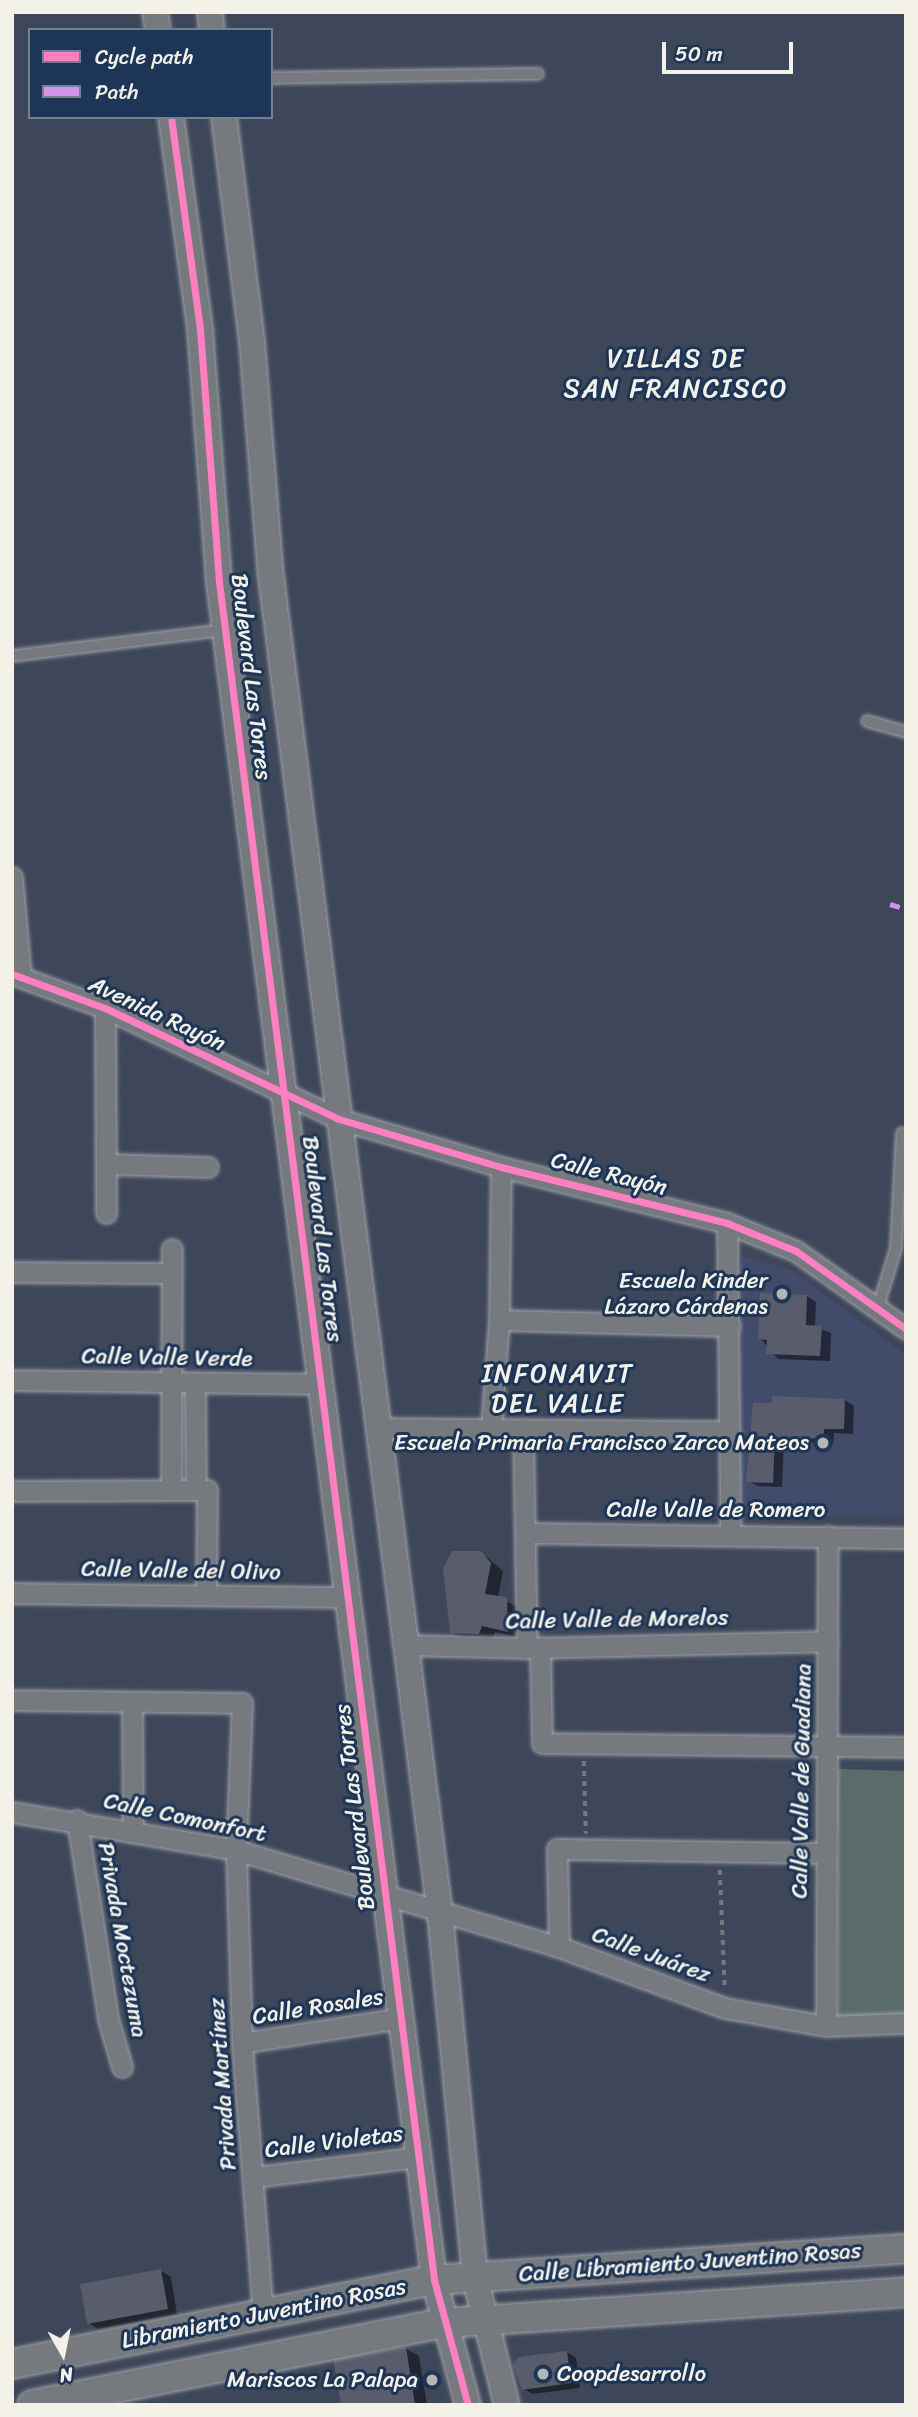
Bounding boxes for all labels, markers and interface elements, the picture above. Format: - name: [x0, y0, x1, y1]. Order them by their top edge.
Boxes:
- legend: [28, 28, 273, 119]
- scale bar: [666, 28, 797, 72]
- text: 50 m: [675, 35, 723, 73]
- text: Cycle path: [95, 38, 194, 76]
- text: Path: [95, 73, 138, 111]
- district label: VILLAS DE SAN FRANCISCO: [566, 343, 786, 404]
- street label: Boulevard Las Torres: [225, 572, 277, 782]
- street label: Avenida Rayón: [84, 970, 230, 1058]
- street label: Boulevard Las Torres: [296, 1134, 348, 1344]
- street label: Calle Rayón: [548, 1146, 670, 1202]
- place label: Escuela Kinder Lázaro Cárdenas: [602, 1267, 768, 1321]
- marker: Escuela Kinder Lázaro Cárdenas: [774, 1286, 790, 1302]
- street label: Calle Valle Verde: [83, 1343, 251, 1373]
- district label: INFONAVIT DEL VALLE: [483, 1358, 633, 1420]
- place label: Escuela Primaria Francisco Zarco Mateos: [394, 1429, 809, 1457]
- marker: Escuela Primaria Francisco Zarco Mateos: [815, 1435, 831, 1451]
- street label: Calle Valle de Romero: [607, 1496, 825, 1524]
- street label: Calle Valle del Olivo: [82, 1555, 280, 1587]
- street label: Calle Valle de Morelos: [507, 1604, 727, 1636]
- street label: Calle Valle de Guadiana: [786, 1664, 818, 1898]
- street label: Boulevard Las Torres: [329, 1702, 381, 1912]
- street label: Calle Comonfort: [101, 1787, 269, 1849]
- street label: Privada Moctezuma: [91, 1840, 153, 2040]
- street label: Calle Juárez: [588, 1921, 714, 1989]
- street label: Calle Rosales: [251, 1983, 385, 2031]
- street label: Privada Martínez: [203, 1997, 243, 2171]
- street label: Calle Violetas: [264, 2120, 404, 2164]
- street label: Calle Libramiento Juventino Rosas: [517, 2237, 863, 2289]
- street label: Libramiento Juventino Rosas: [120, 2273, 408, 2355]
- north arrow: [28, 2319, 98, 2389]
- text: N: [57, 2358, 75, 2393]
- place label: Coopdesarrollo: [557, 2360, 706, 2388]
- place label: Mariscos La Palapa: [226, 2366, 418, 2394]
- marker: Coopdesarrollo: [535, 2366, 551, 2382]
- marker: Mariscos La Palapa: [424, 2372, 440, 2388]

